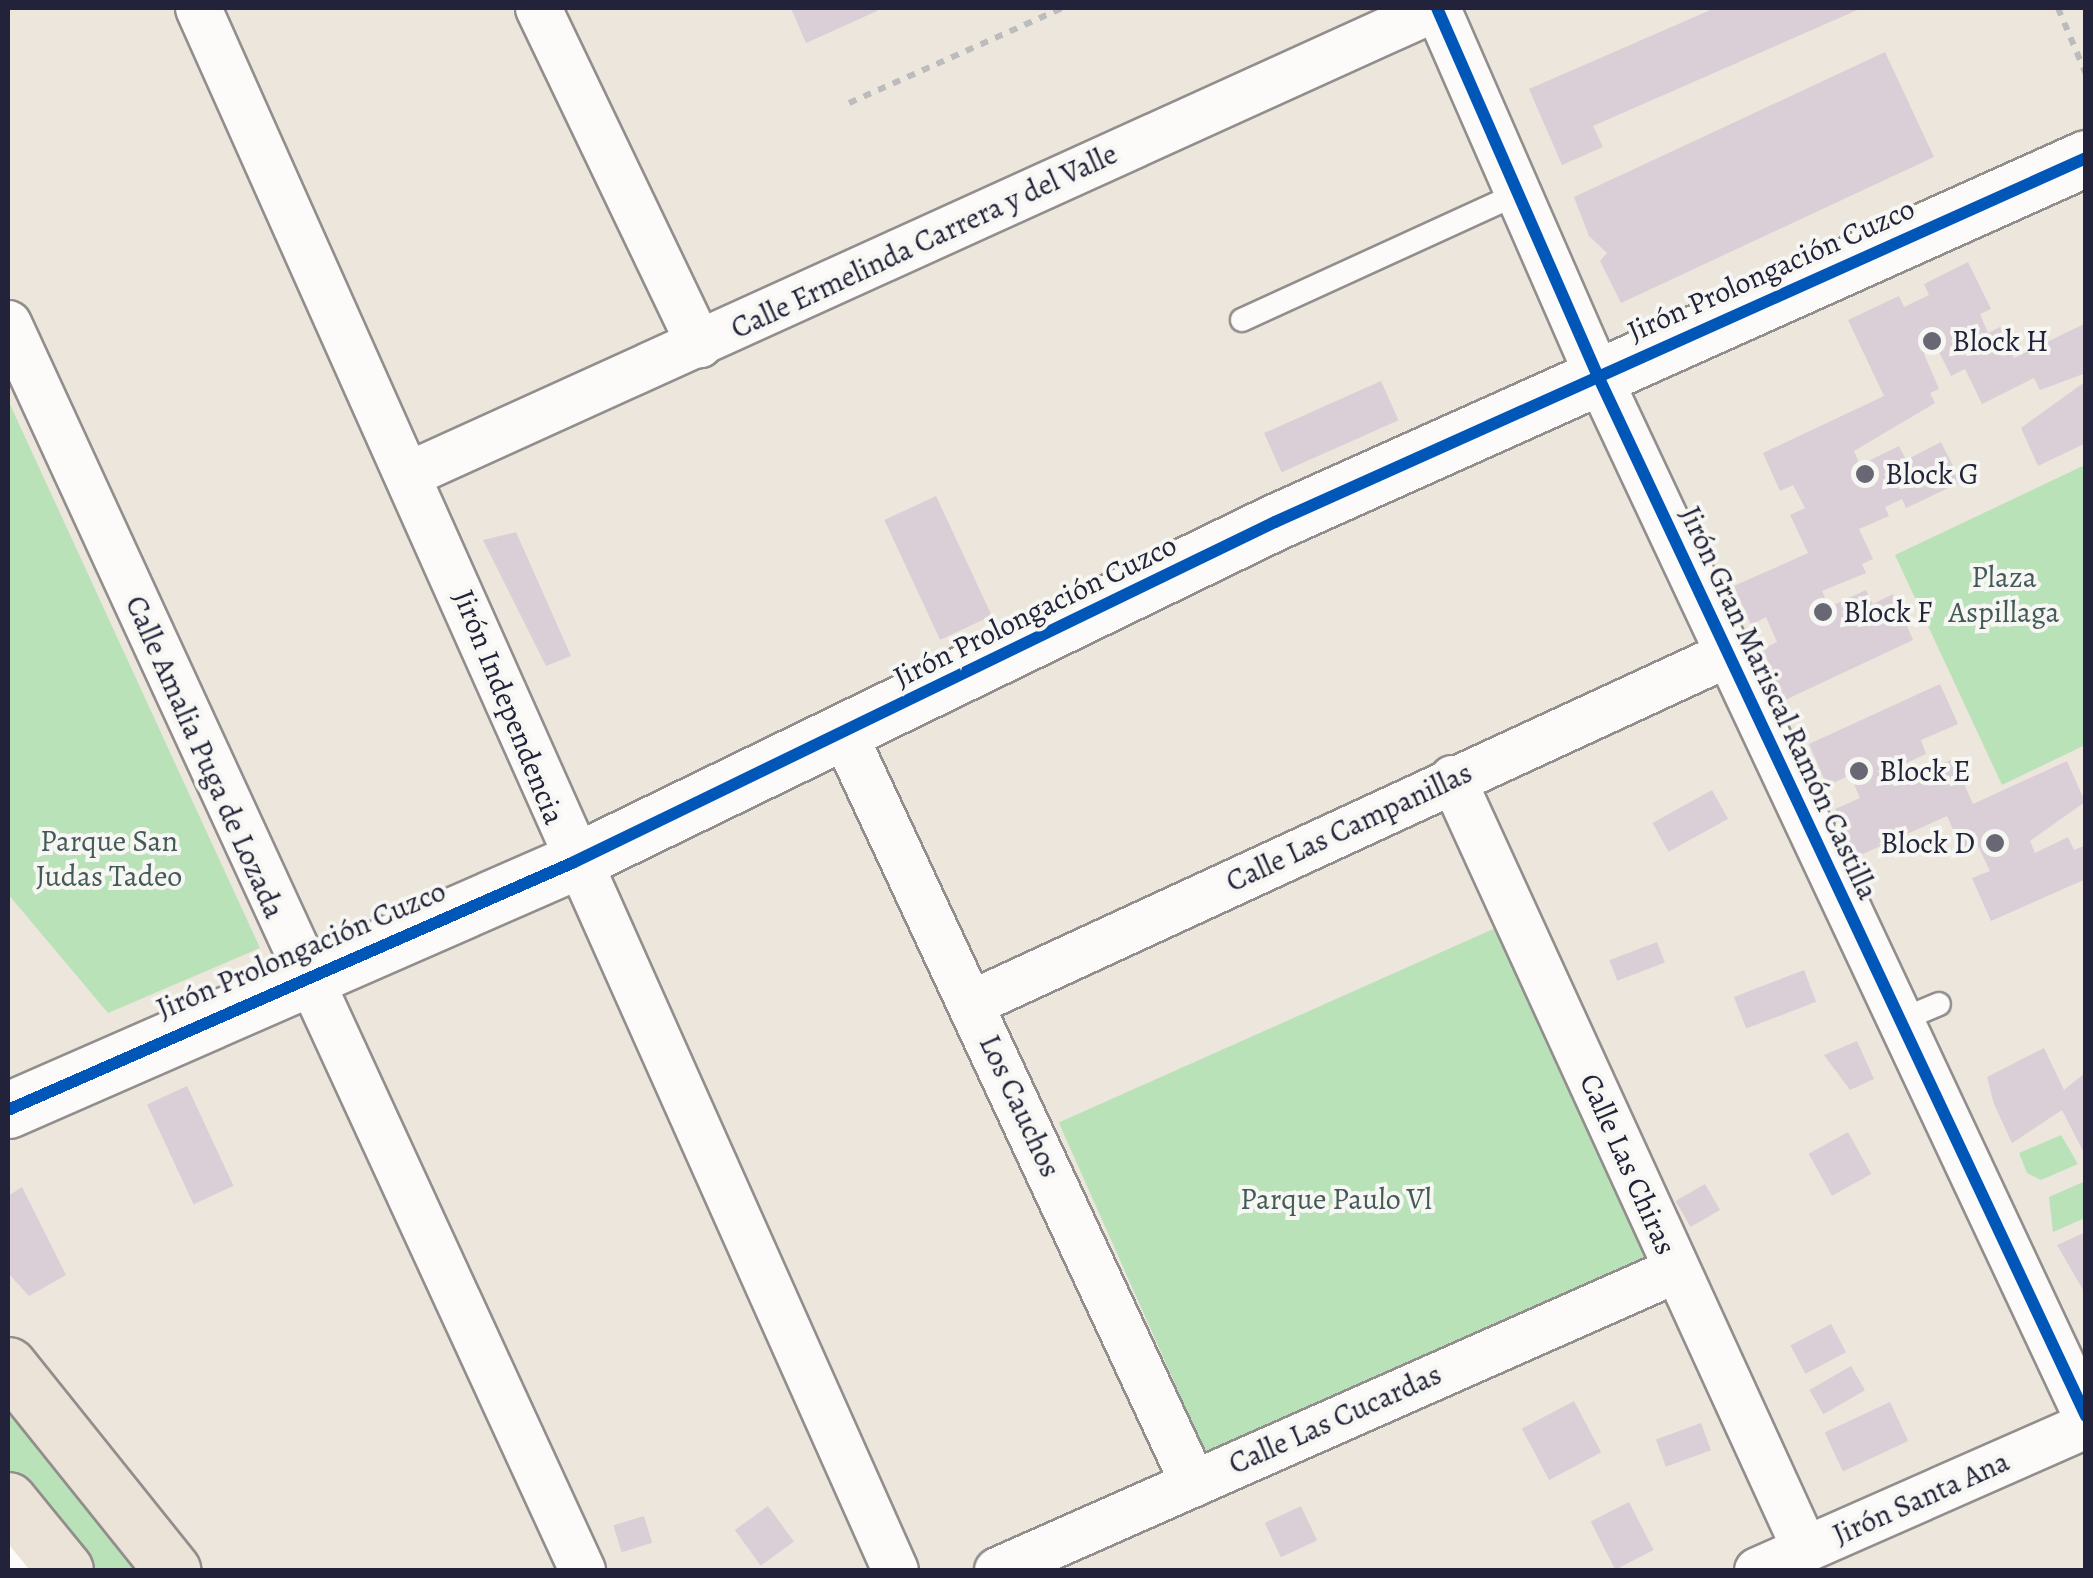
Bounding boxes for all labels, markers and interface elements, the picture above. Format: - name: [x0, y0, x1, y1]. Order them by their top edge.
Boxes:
- street label: Calle Ermelinda Carrera y del Valle: [725, 136, 1123, 346]
- street label: Jirón Prolongación Cuzco: [1622, 190, 1920, 350]
- place label: Block H: [1952, 323, 2048, 359]
- marker: Block H: [1921, 330, 1943, 352]
- place label: Block G: [1885, 456, 1979, 492]
- marker: Block G: [1854, 463, 1876, 485]
- street label: Jirón Gran Mariscal Ramón Castilla: [1672, 501, 1886, 905]
- street label: Jirón Prolongación Cuzco: [888, 527, 1182, 695]
- park label: Plaza Aspillaga: [1948, 559, 2060, 630]
- street label: Jirón Independencia: [446, 585, 572, 829]
- street label: Calle Amalia Puga de Lozada: [118, 590, 292, 924]
- place label: Block F: [1843, 594, 1932, 630]
- marker: Block F: [1812, 601, 1834, 623]
- place label: Block E: [1879, 753, 1970, 789]
- street label: Calle Las Campanillas: [1220, 754, 1478, 900]
- marker: Block E: [1848, 760, 1870, 782]
- park label: Parque San Judas Tadeo: [36, 823, 182, 894]
- place label: Block D: [1880, 825, 1975, 861]
- marker: Block D: [1984, 832, 2006, 854]
- street label: Jirón Prolongación Cuzco: [151, 873, 451, 1027]
- street label: Los Cauchos: [971, 1029, 1069, 1183]
- street label: Calle Las Chiras: [1572, 1068, 1684, 1260]
- park label: Parque Paulo Vl: [1240, 1181, 1432, 1217]
- street label: Calle Las Cucardas: [1223, 1356, 1447, 1482]
- street label: Jirón Santa Ana: [1827, 1443, 2015, 1553]

